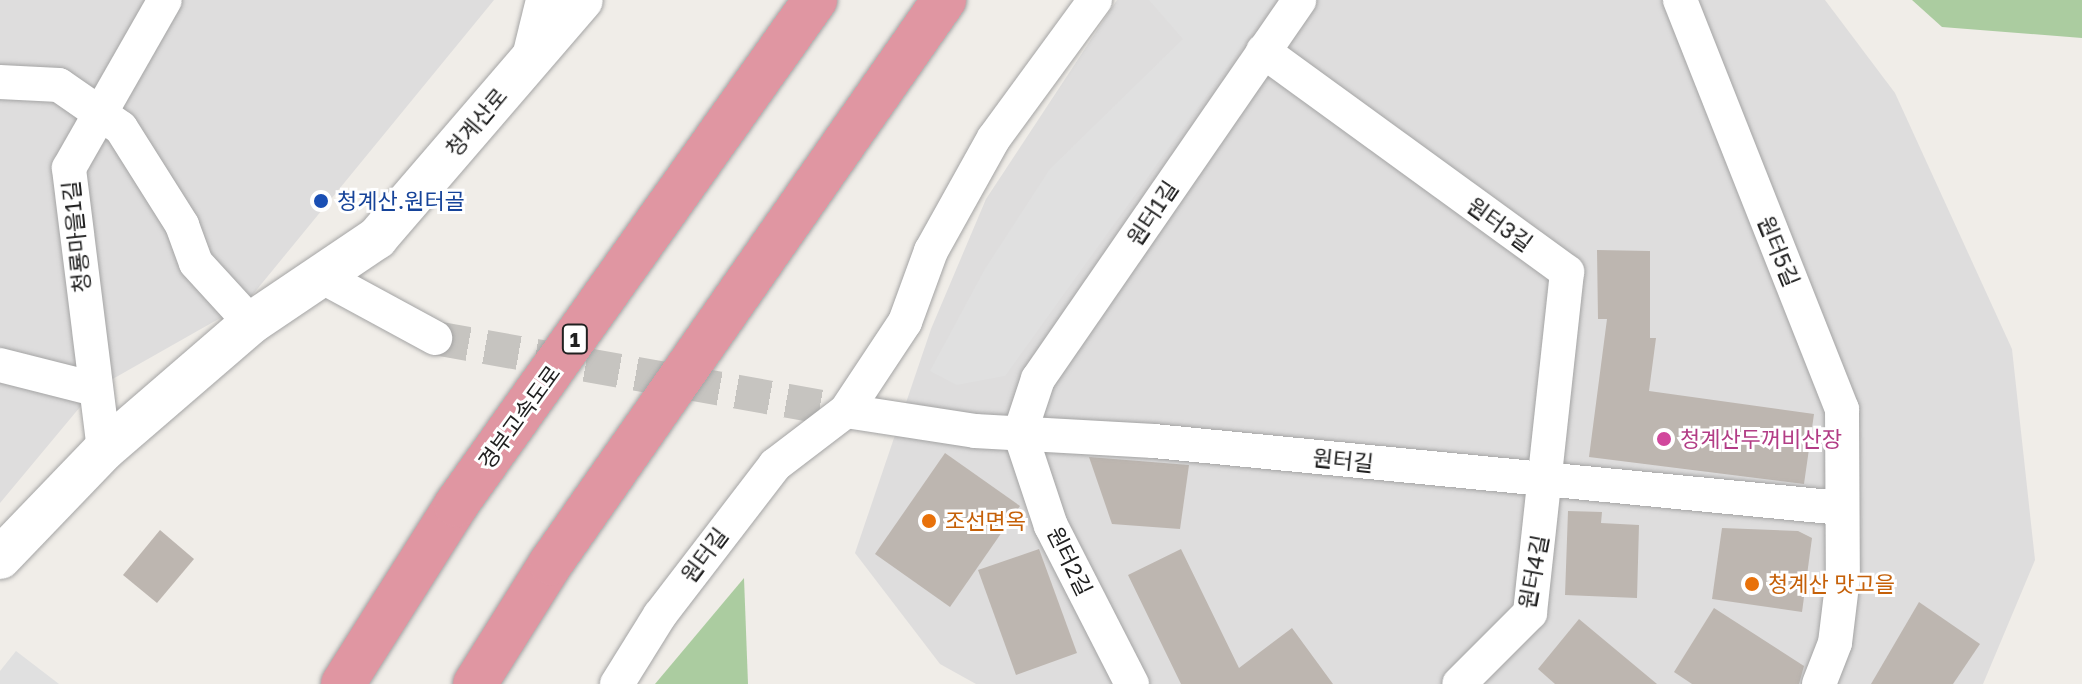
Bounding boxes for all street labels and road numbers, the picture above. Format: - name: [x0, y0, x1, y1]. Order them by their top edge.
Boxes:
- street label: 청계산로: [440, 83, 512, 161]
- street label: 원터1길: [1121, 176, 1183, 250]
- street label: 청룡마을1길: [57, 180, 95, 294]
- street label: 원터3길: [1462, 192, 1538, 256]
- street label: 원터5길: [1753, 212, 1805, 290]
- road number: 1: [561, 323, 589, 355]
- street label: 경부고속도로: [473, 360, 565, 474]
- street label: 원터길: [1311, 444, 1375, 476]
- street label: 원터2길: [1042, 522, 1098, 600]
- street label: 원터길: [675, 523, 733, 587]
- street label: 원터4길: [1513, 533, 1553, 611]

